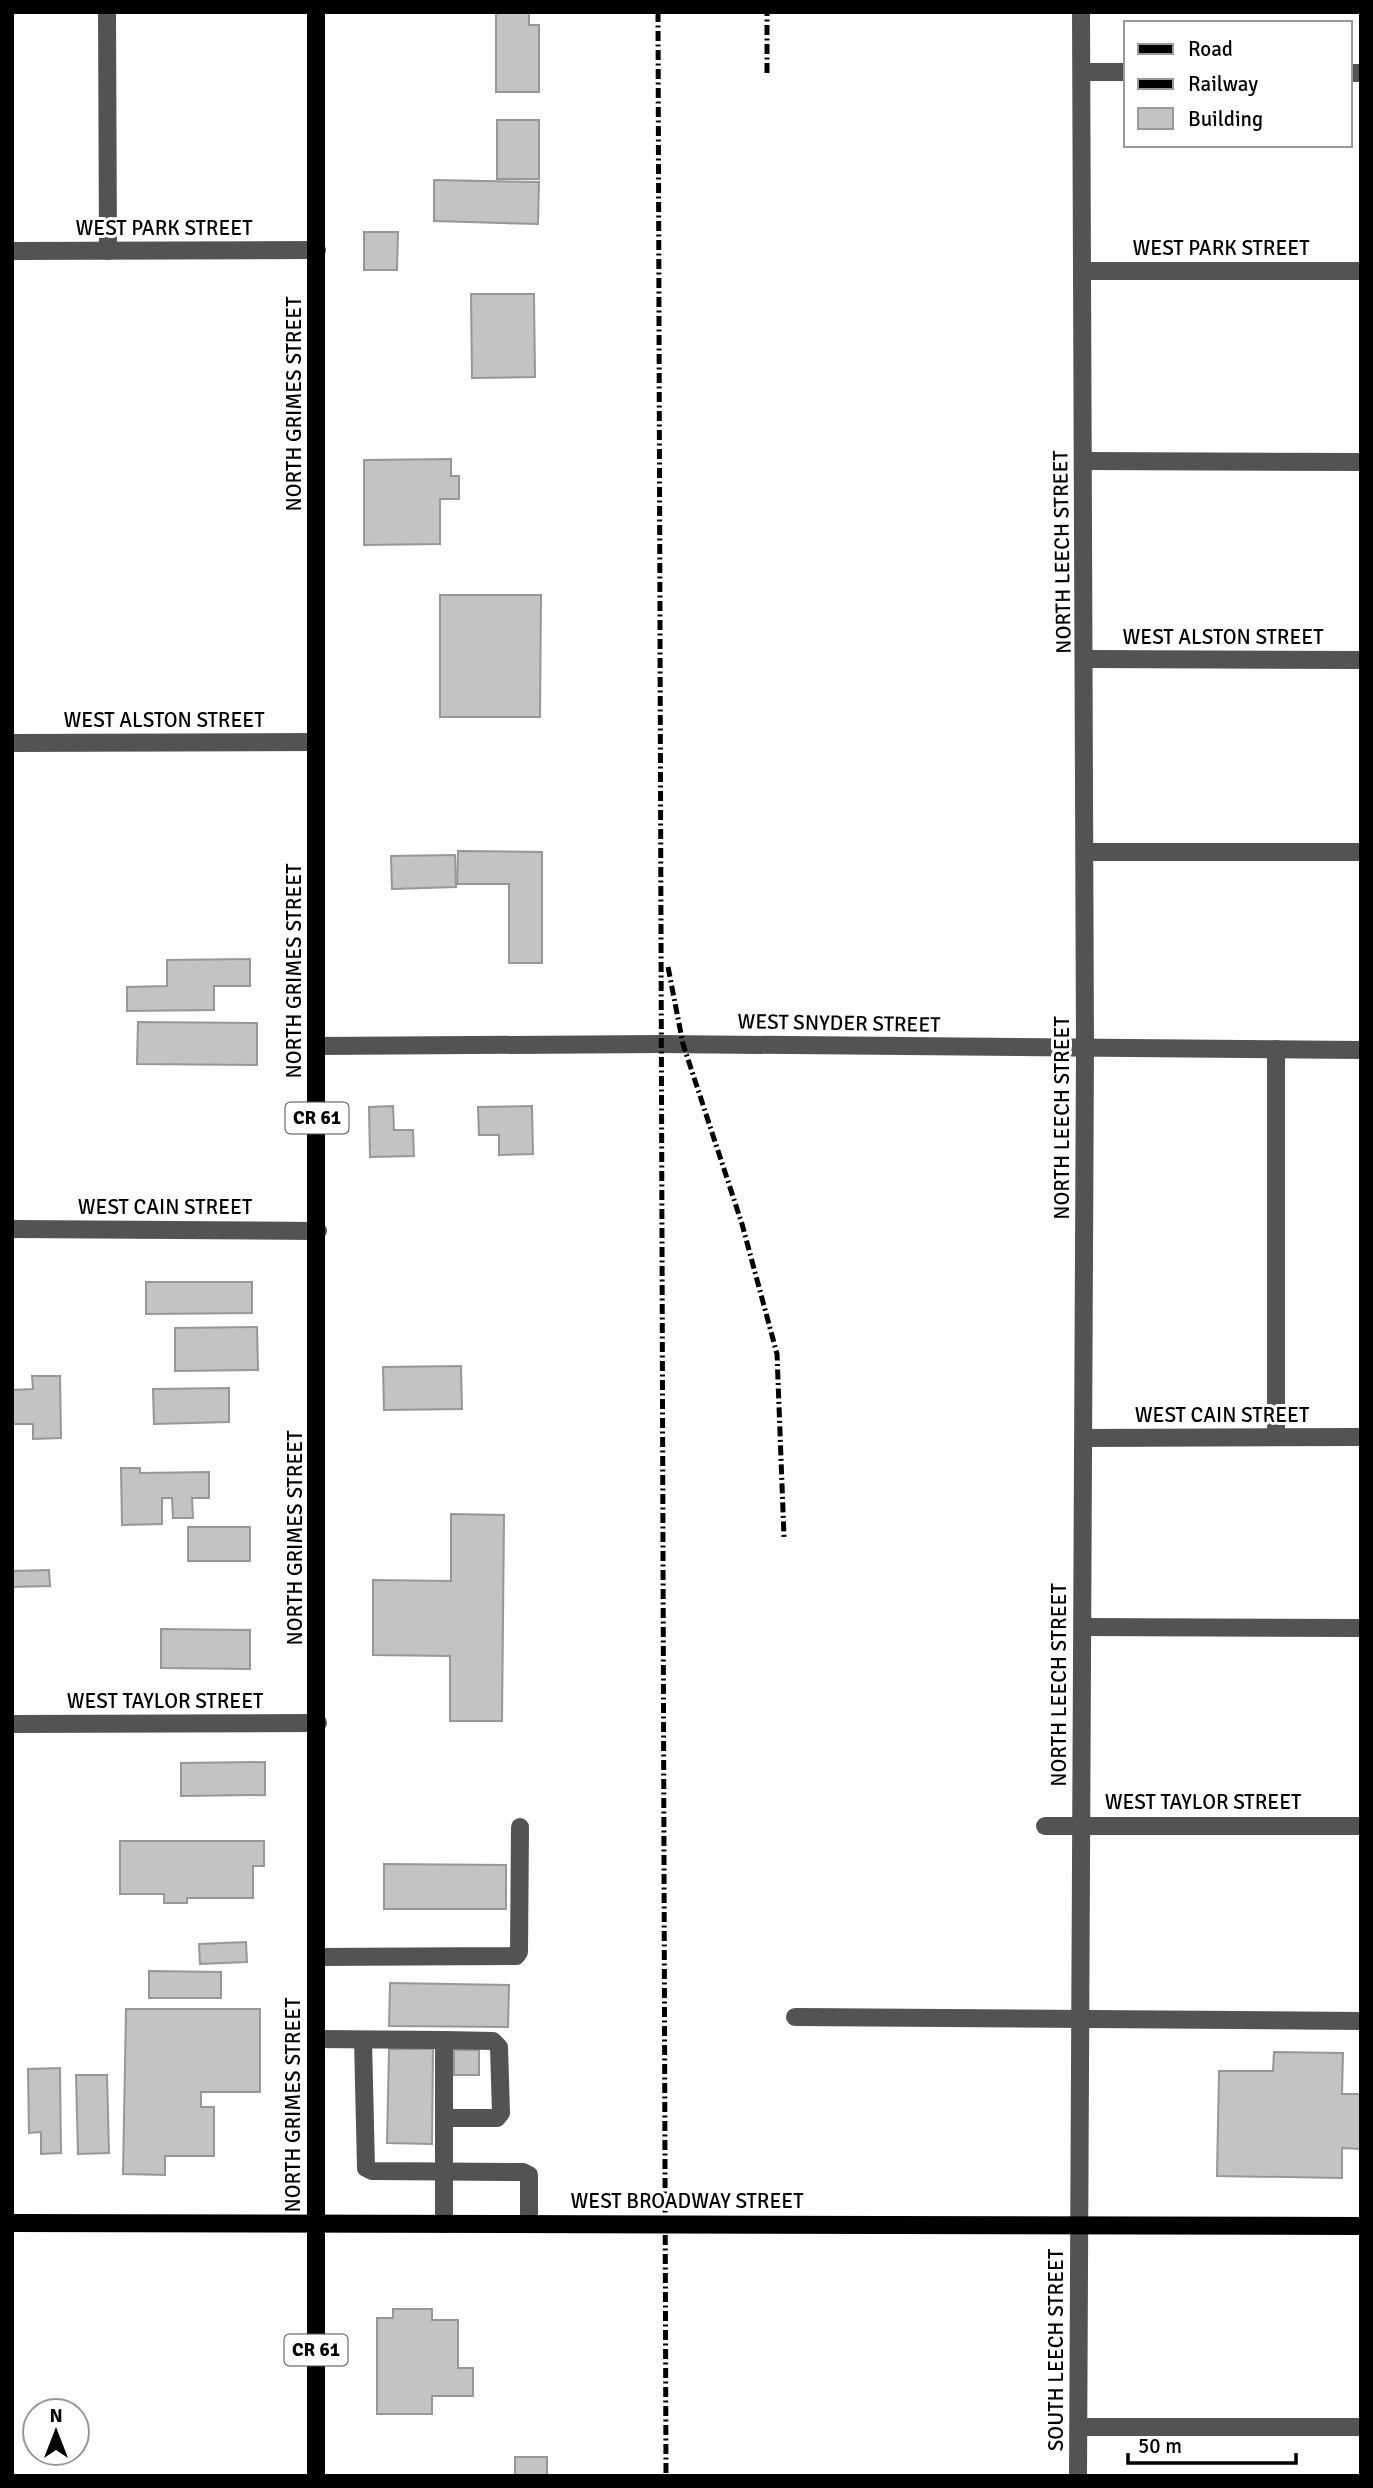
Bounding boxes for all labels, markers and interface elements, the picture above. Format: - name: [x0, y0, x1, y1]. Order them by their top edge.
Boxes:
- legend: [1124, 21, 1352, 147]
- text: Road: [1188, 36, 1233, 62]
- text: Railway: [1188, 71, 1258, 97]
- text: Building: [1188, 106, 1263, 132]
- street label: WEST PARK STREET: [75, 215, 253, 241]
- street label: WEST PARK STREET: [1132, 235, 1310, 261]
- street label: NORTH GRIMES STREET: [281, 296, 307, 512]
- street label: NORTH LEECH STREET: [1047, 449, 1077, 654]
- street label: WEST ALSTON STREET: [1122, 624, 1324, 650]
- street label: WEST ALSTON STREET: [63, 707, 265, 733]
- street label: NORTH GRIMES STREET: [281, 863, 307, 1079]
- street label: WEST SNYDER STREET: [737, 1008, 941, 1038]
- street label: NORTH LEECH STREET: [1049, 1016, 1075, 1220]
- road number: CR 61: [286, 1102, 348, 1134]
- street label: WEST CAIN STREET: [78, 1194, 253, 1220]
- street label: WEST CAIN STREET: [1135, 1402, 1310, 1428]
- street label: NORTH GRIMES STREET: [282, 1430, 308, 1646]
- street label: NORTH LEECH STREET: [1046, 1583, 1072, 1787]
- street label: WEST TAYLOR STREET: [67, 1688, 264, 1714]
- street label: WEST TAYLOR STREET: [1105, 1789, 1302, 1815]
- street label: NORTH GRIMES STREET: [280, 1997, 306, 2213]
- street label: WEST BROADWAY STREET: [570, 2188, 804, 2214]
- street label: SOUTH LEECH STREET: [1043, 2248, 1069, 2451]
- road number: CR 61: [284, 2334, 348, 2366]
- north arrow: [21, 2397, 91, 2467]
- text: N: [49, 2404, 63, 2428]
- scale bar: [1128, 2422, 1296, 2466]
- text: 50 m: [1138, 2433, 1182, 2459]

